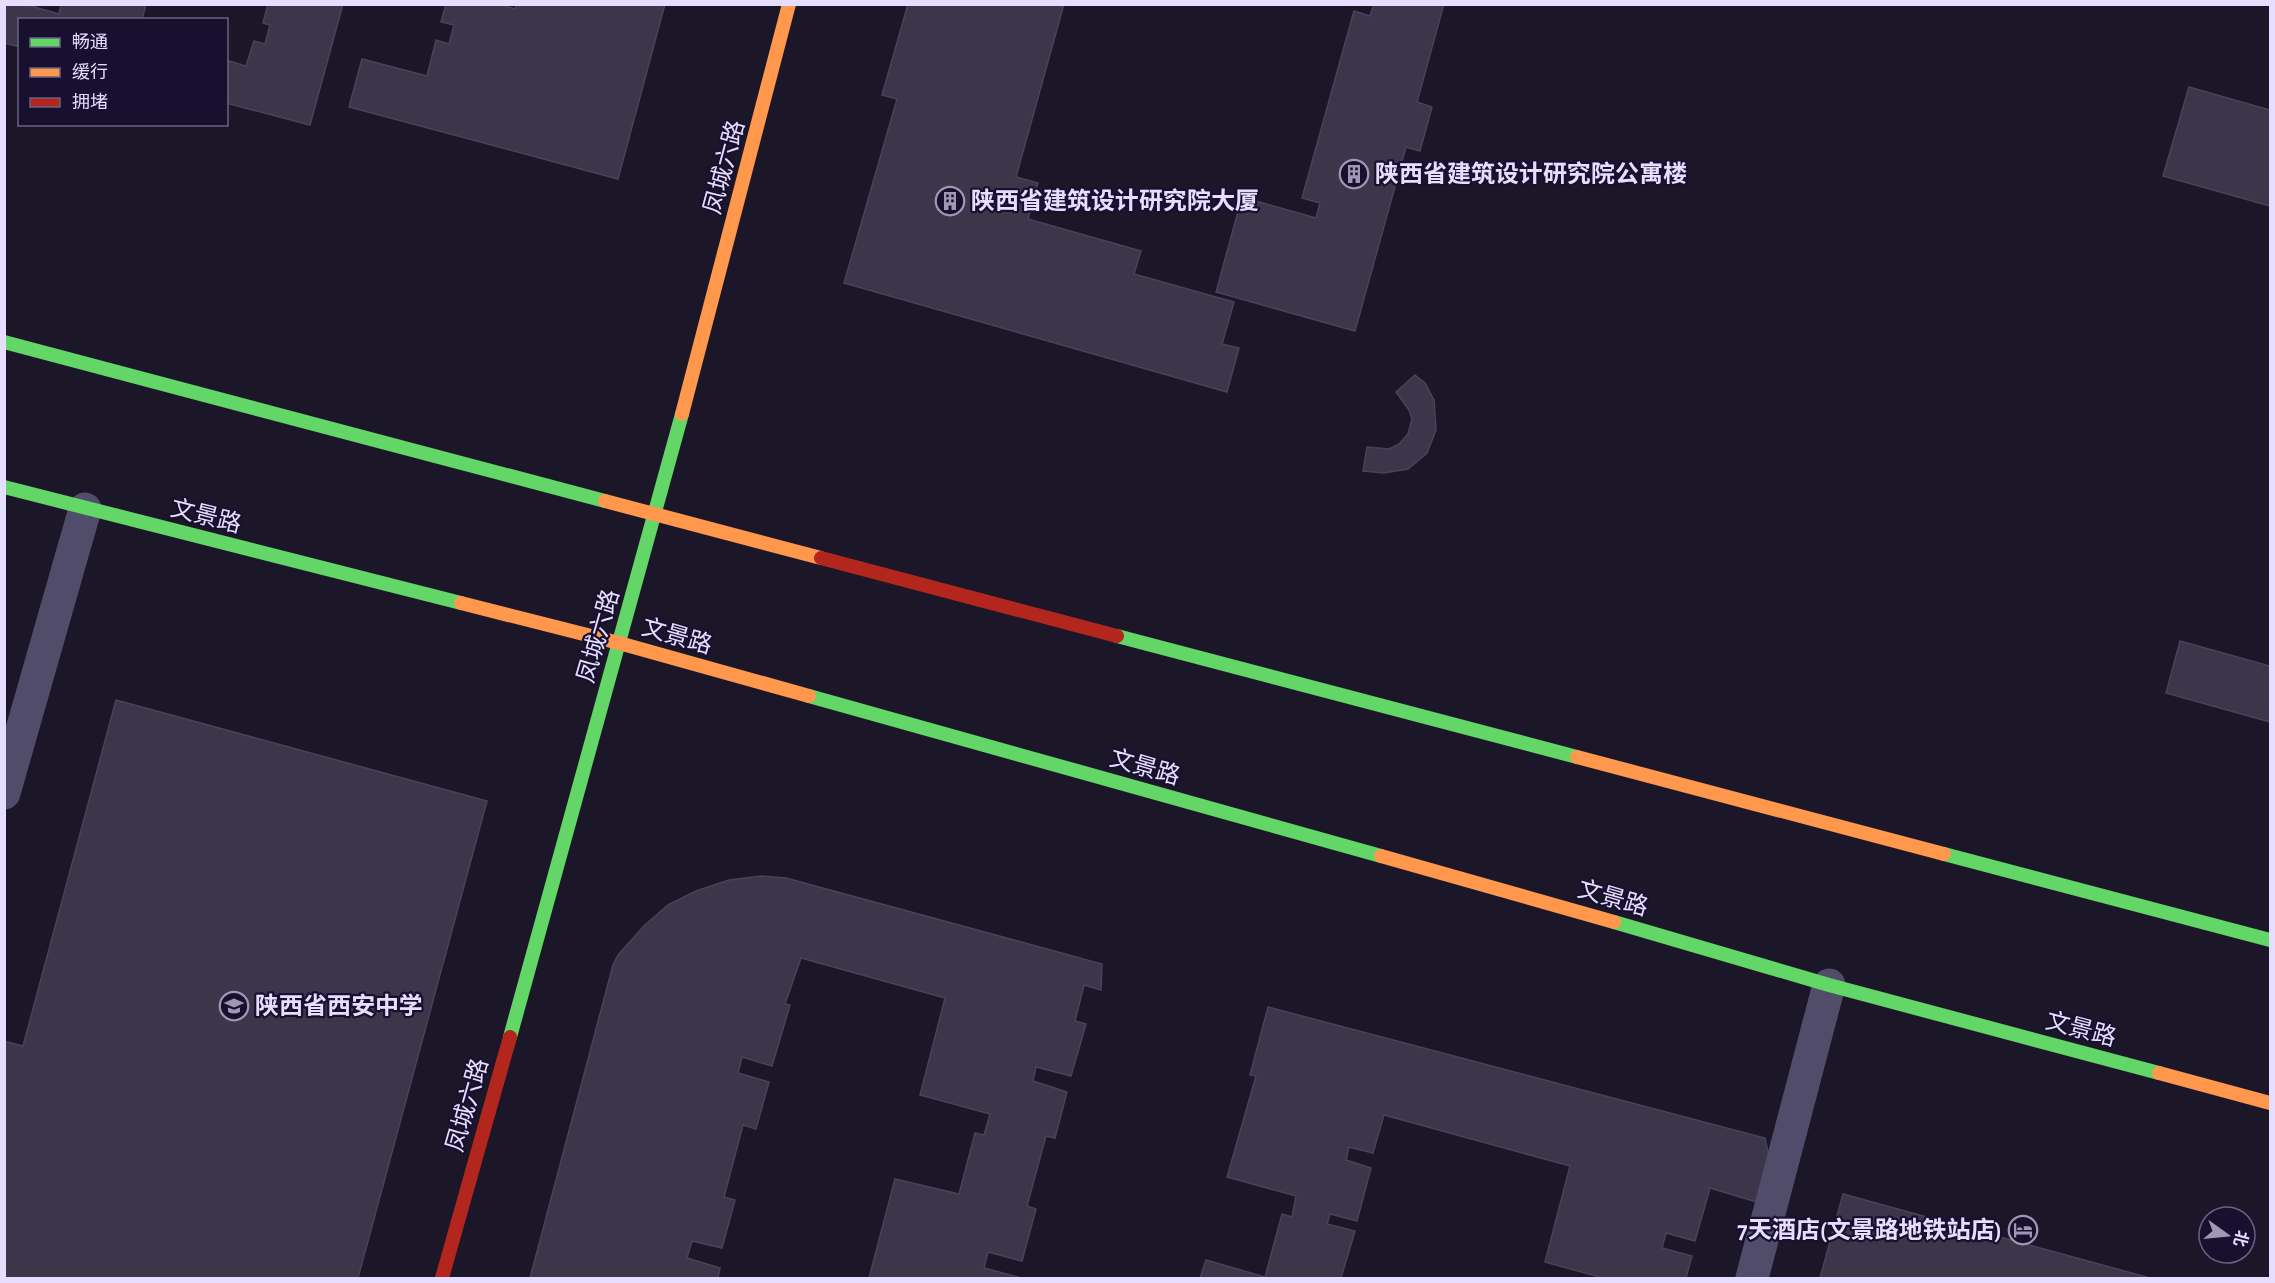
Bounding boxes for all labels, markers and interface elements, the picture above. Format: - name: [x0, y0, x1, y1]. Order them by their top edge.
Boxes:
- legend: [18, 18, 228, 126]
- text: 畅通: [72, 32, 108, 52]
- text: 缓行: [72, 62, 108, 82]
- text: 拥堵: [72, 92, 108, 112]
- street label: 凤城六路: [699, 117, 749, 217]
- building icon: 陕西省建筑设计研究院公寓楼: [1338, 158, 1370, 190]
- place label: 陕西省建筑设计研究院公寓楼: [1375, 161, 1687, 187]
- building icon: 陕西省建筑设计研究院大厦: [934, 185, 966, 217]
- place label: 陕西省建筑设计研究院大厦: [971, 188, 1259, 214]
- street label: 文景路: [168, 495, 244, 537]
- street label: 凤城六路: [572, 586, 624, 686]
- street label: 文景路: [639, 614, 715, 658]
- street label: 文景路: [1107, 745, 1183, 789]
- street label: 文景路: [1575, 876, 1651, 920]
- school or university icon: 陕西省西安中学: [218, 990, 250, 1022]
- place label: 陕西省西安中学: [255, 993, 423, 1019]
- street label: 文景路: [2043, 1007, 2119, 1051]
- street label: 凤城六路: [441, 1055, 493, 1155]
- north arrow: [2197, 1205, 2257, 1265]
- hotel icon: 7天酒店(文景路地铁站店): [2007, 1214, 2039, 1246]
- place label: 7天酒店(文景路地铁站店): [1737, 1217, 2002, 1243]
- text: 北: [2231, 1229, 2251, 1249]

